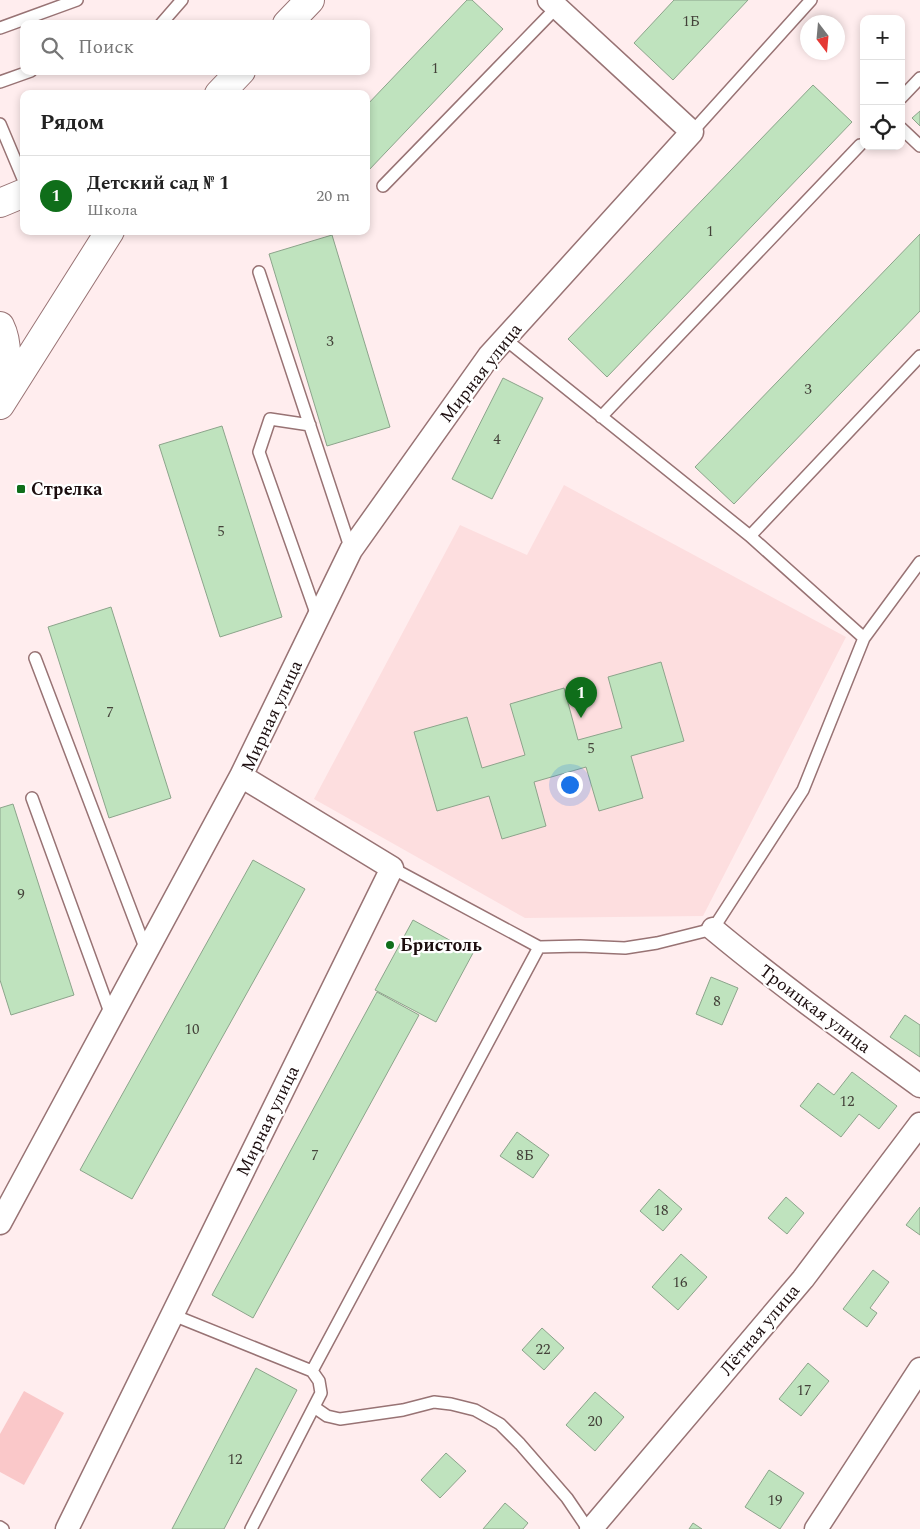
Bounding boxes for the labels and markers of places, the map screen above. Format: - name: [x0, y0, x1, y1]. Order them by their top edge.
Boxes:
- place label: Стрелка: [31, 476, 103, 503]
- marker: Стрелка: [15, 483, 27, 495]
- pin: 1: [565, 677, 597, 718]
- place label: Бристоль: [400, 932, 482, 959]
- marker: Бристоль: [384, 939, 396, 951]

